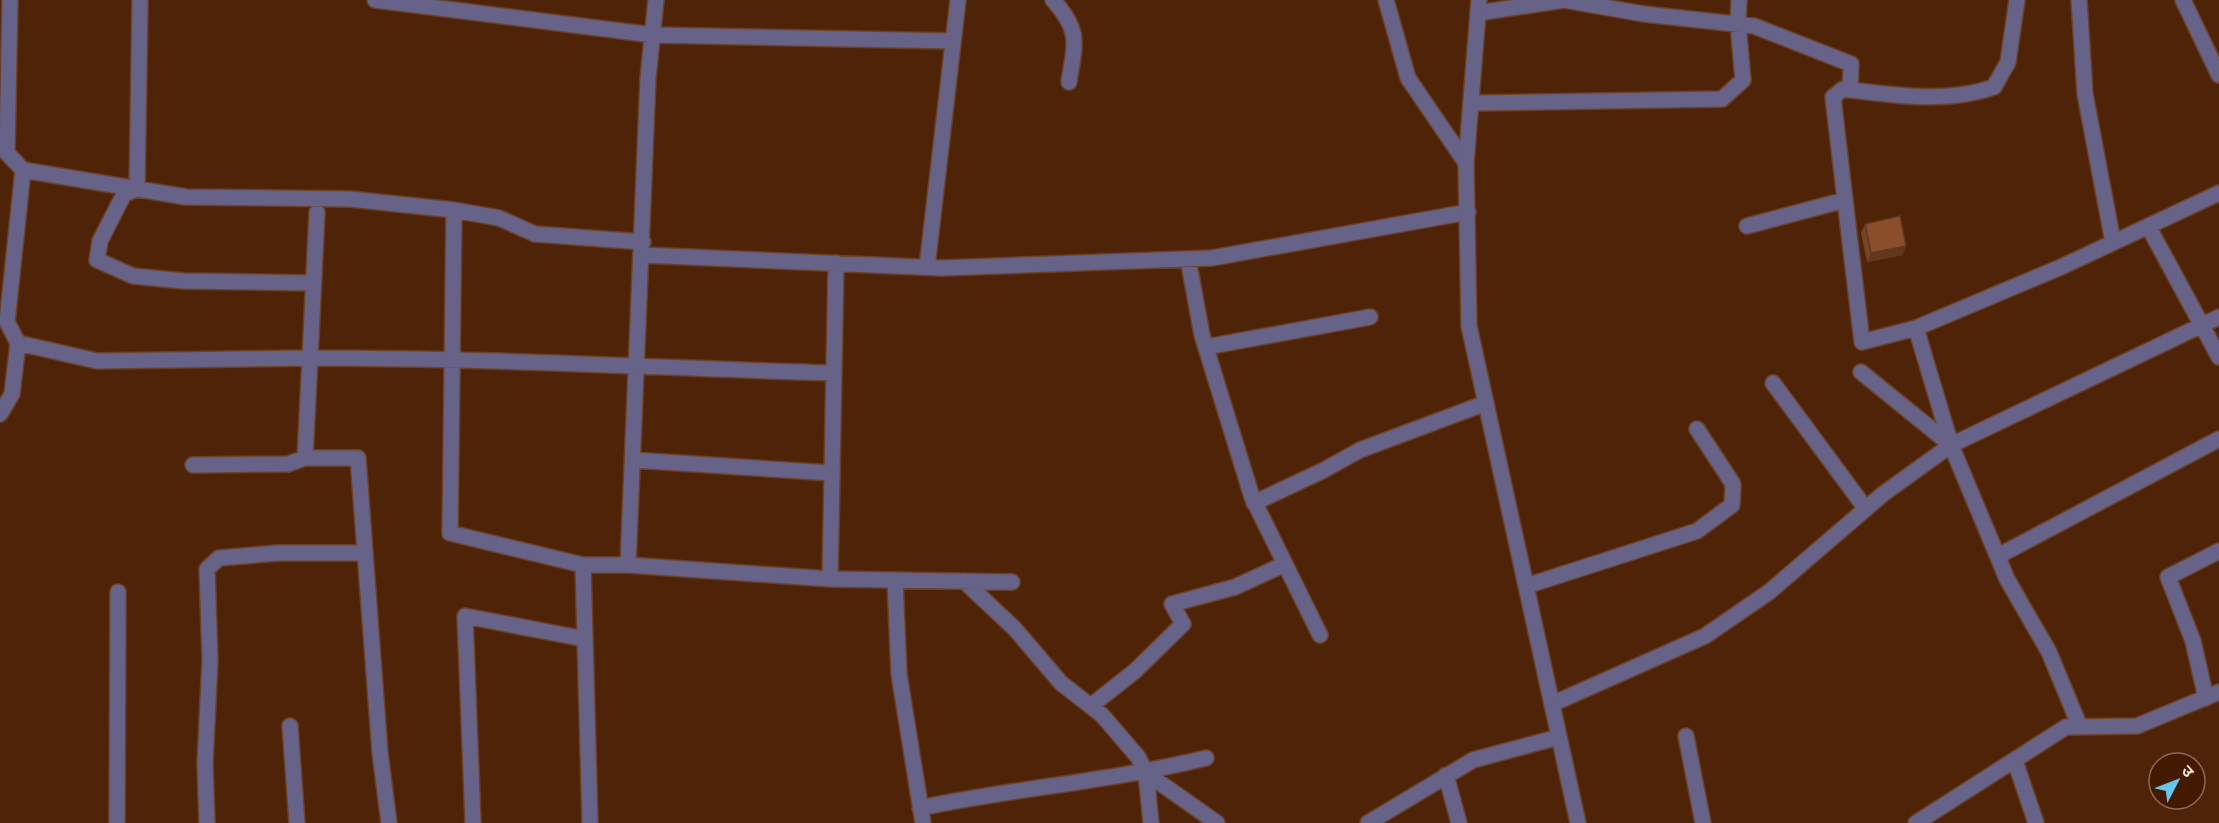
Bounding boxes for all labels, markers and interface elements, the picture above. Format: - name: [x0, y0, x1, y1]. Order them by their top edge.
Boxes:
- north arrow: [2147, 751, 2207, 811]
- text: उ: [2178, 762, 2198, 781]

